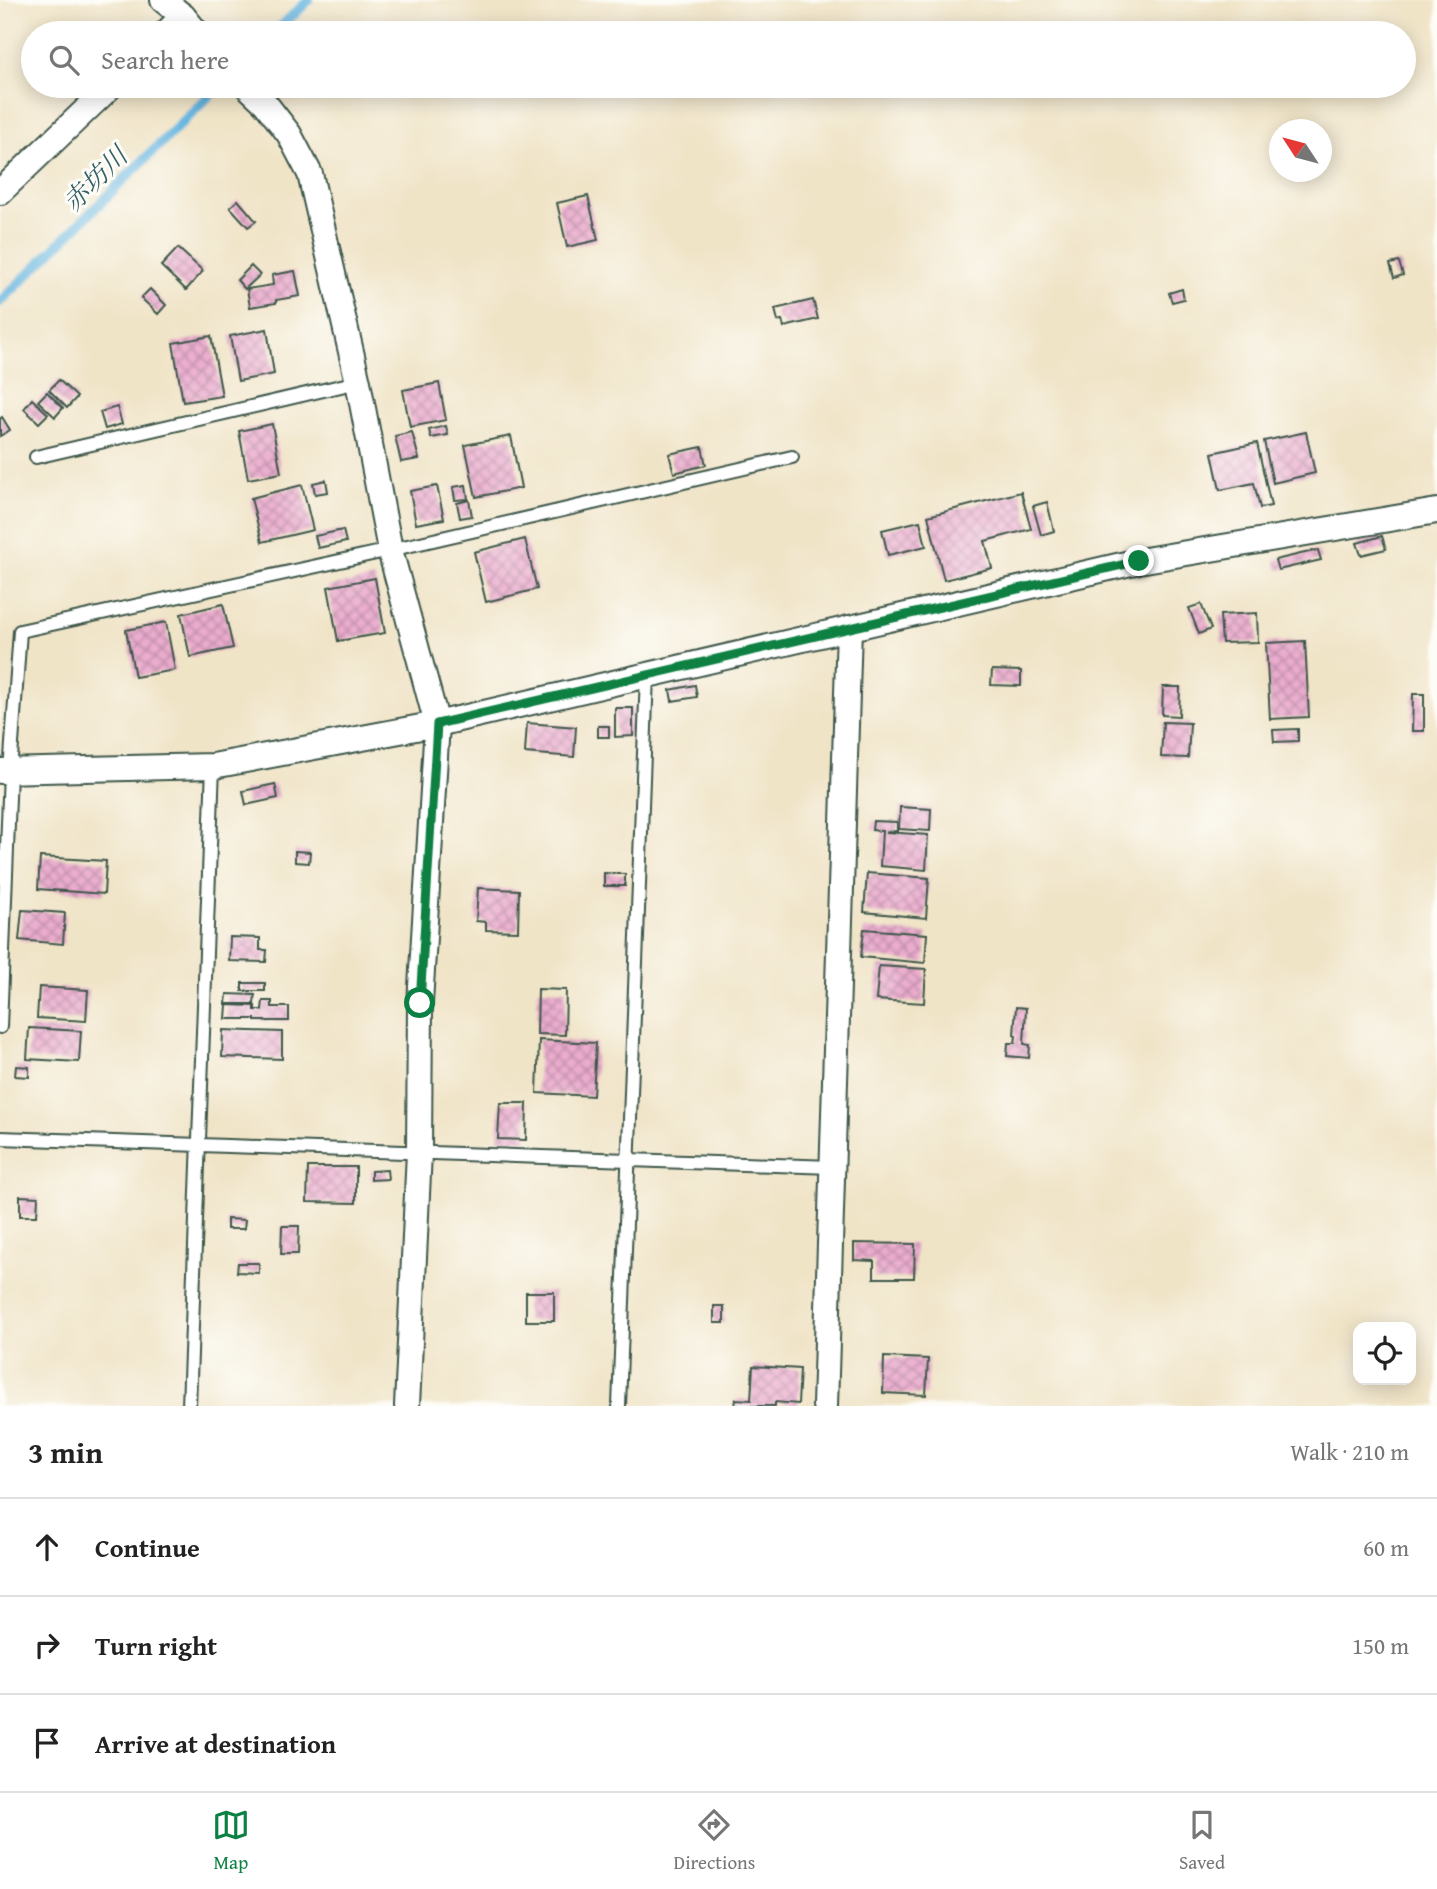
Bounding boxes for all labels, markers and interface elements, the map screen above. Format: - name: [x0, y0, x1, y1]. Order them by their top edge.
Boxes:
- search box: [21, 21, 1416, 98]
- text: Search here: [101, 40, 229, 79]
- icon: search: [45, 41, 83, 79]
- north arrow: [1269, 119, 1332, 182]
- water label: 赤坊川: [53, 135, 138, 220]
- route end: [1123, 545, 1154, 576]
- route start: [404, 987, 435, 1018]
- map controls: [1353, 1322, 1416, 1385]
- button: locate: [1353, 1322, 1416, 1385]
- text: 3 min: [28, 1430, 103, 1474]
- text: Walk · 210 m: [1290, 1435, 1409, 1468]
- icon: ahead: [28, 1528, 66, 1566]
- text: Continue: [95, 1528, 200, 1567]
- text: 60 m: [1363, 1531, 1409, 1564]
- icon: right: [28, 1626, 66, 1664]
- text: Turn right: [95, 1626, 217, 1665]
- text: 150 m: [1352, 1629, 1409, 1662]
- icon: arrive: [28, 1724, 66, 1762]
- text: Arrive at destination: [95, 1724, 336, 1763]
- tab: Map: [212, 1806, 250, 1876]
- tab: Directions: [674, 1806, 755, 1876]
- tab: Saved: [1179, 1806, 1225, 1876]

